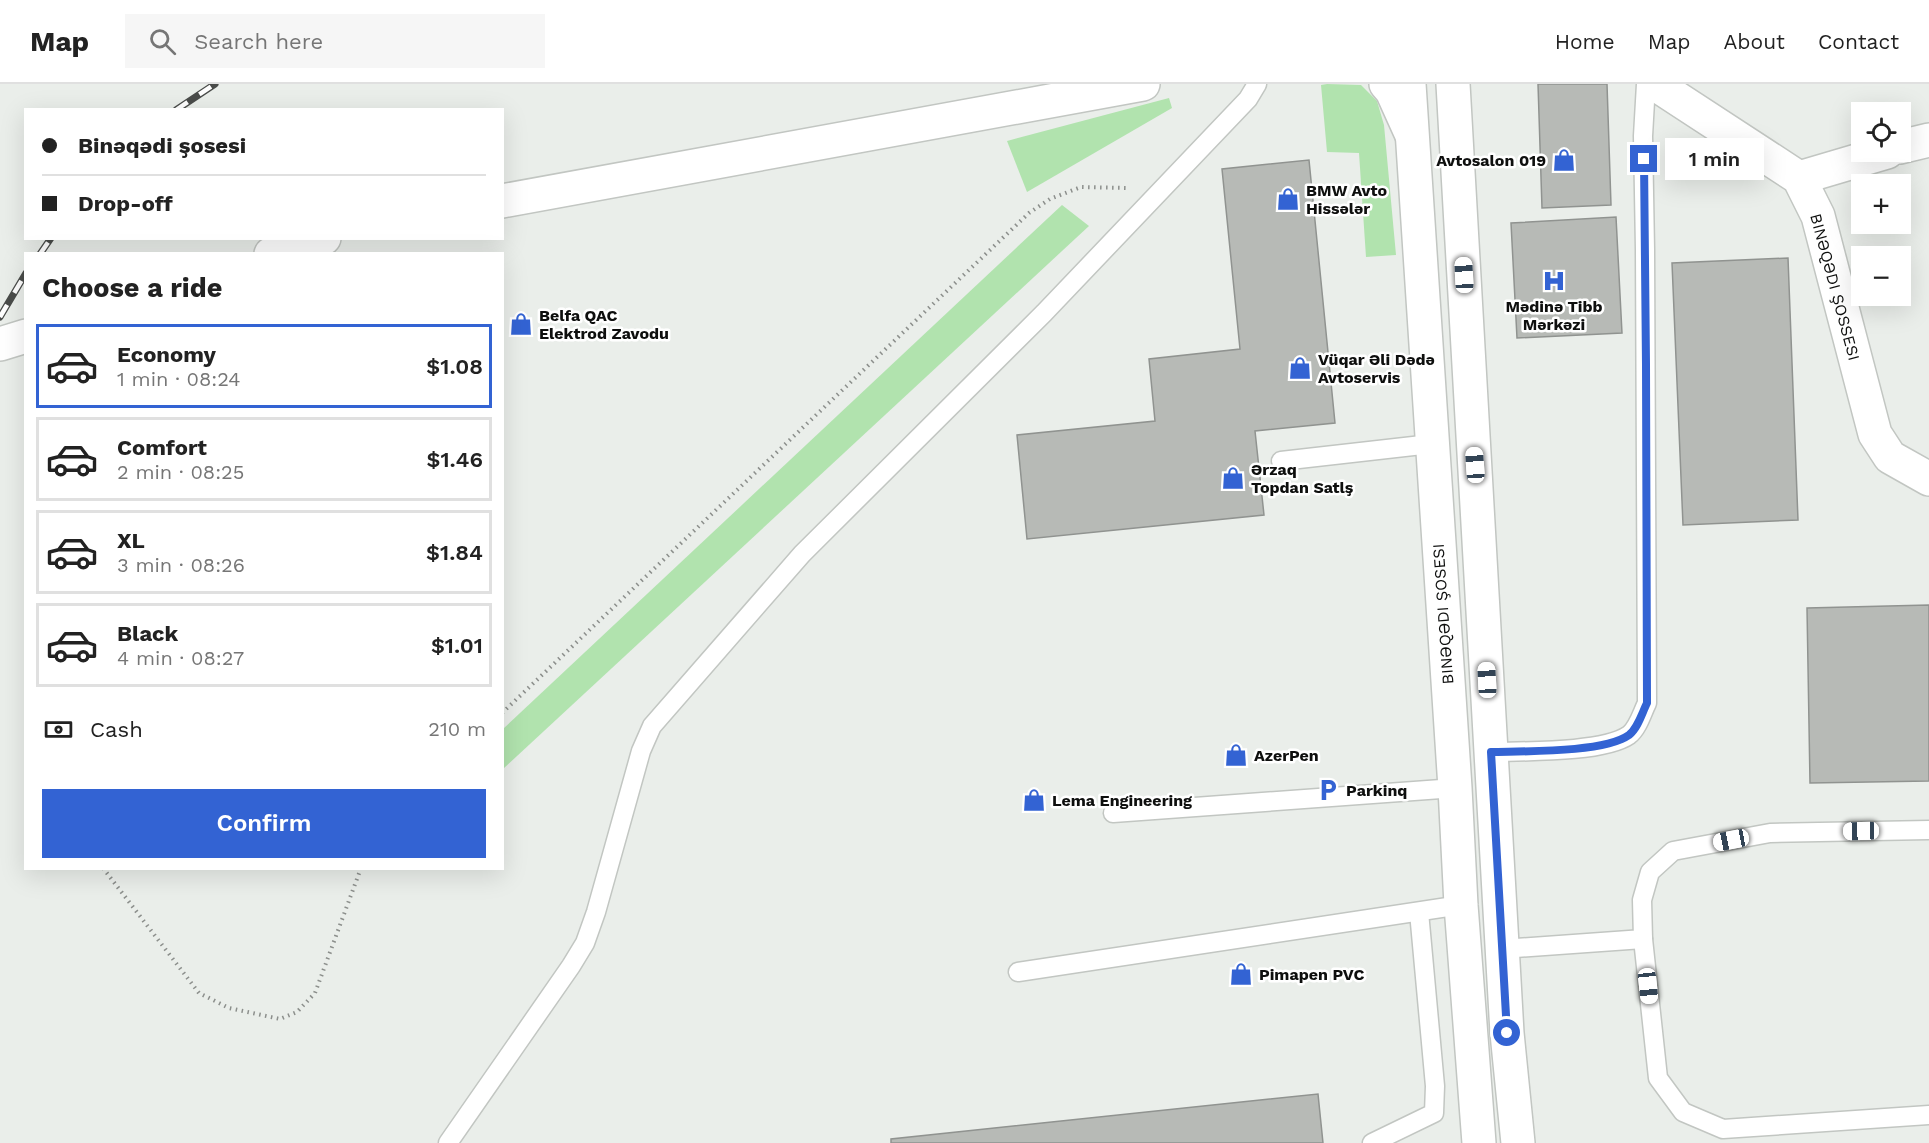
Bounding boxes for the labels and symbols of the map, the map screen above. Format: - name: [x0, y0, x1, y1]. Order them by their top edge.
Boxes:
- callout: 1 min: [1665, 138, 1764, 180]
- route end: [1630, 145, 1657, 172]
- shop icon: Avtosalon 019: [1551, 147, 1577, 173]
- place label: Avtosalon 019: [1436, 151, 1546, 170]
- place label: BMW Avto Hissələr: [1306, 181, 1387, 218]
- shop icon: BMW Avto Hissələr: [1275, 186, 1301, 212]
- street label: BINƏQƏDI ŞOSSESI: [1806, 211, 1864, 363]
- car: [1454, 257, 1474, 293]
- hospital icon: Mədinə Tibb Mərkəzi: [1541, 268, 1567, 294]
- place label: Mədinə Tibb Mərkəzi: [1506, 297, 1602, 334]
- place label: Belfa QAC Elektrod Zavodu: [539, 306, 669, 343]
- shop icon: Belfa QAC Elektrod Zavodu: [508, 311, 534, 337]
- place label: Vüqar Əli Dədə Avtoservis: [1318, 350, 1435, 387]
- shop icon: Vüqar Əli Dədə Avtoservis: [1287, 355, 1313, 381]
- car: [1465, 446, 1485, 484]
- place label: Ərzaq Topdan Satlş: [1251, 460, 1354, 497]
- shop icon: Ərzaq Topdan Satlş: [1220, 465, 1246, 491]
- street label: BINƏQƏDI ŞOSESI: [1429, 543, 1457, 685]
- car: [1477, 662, 1497, 698]
- shop icon: AzerPen: [1223, 742, 1249, 768]
- place label: AzerPen: [1254, 746, 1319, 765]
- parking icon: Parkinq: [1315, 777, 1341, 803]
- place label: Parkinq: [1346, 781, 1407, 800]
- shop icon: Lema Engineering: [1021, 787, 1047, 813]
- place label: Lema Engineering: [1052, 791, 1192, 810]
- car: [1843, 822, 1879, 840]
- car: [1712, 828, 1750, 852]
- shop icon: Pimapen PVC: [1228, 961, 1254, 987]
- place label: Pimapen PVC: [1259, 965, 1365, 984]
- car: [1637, 967, 1659, 1005]
- route start: [1493, 1019, 1520, 1046]

